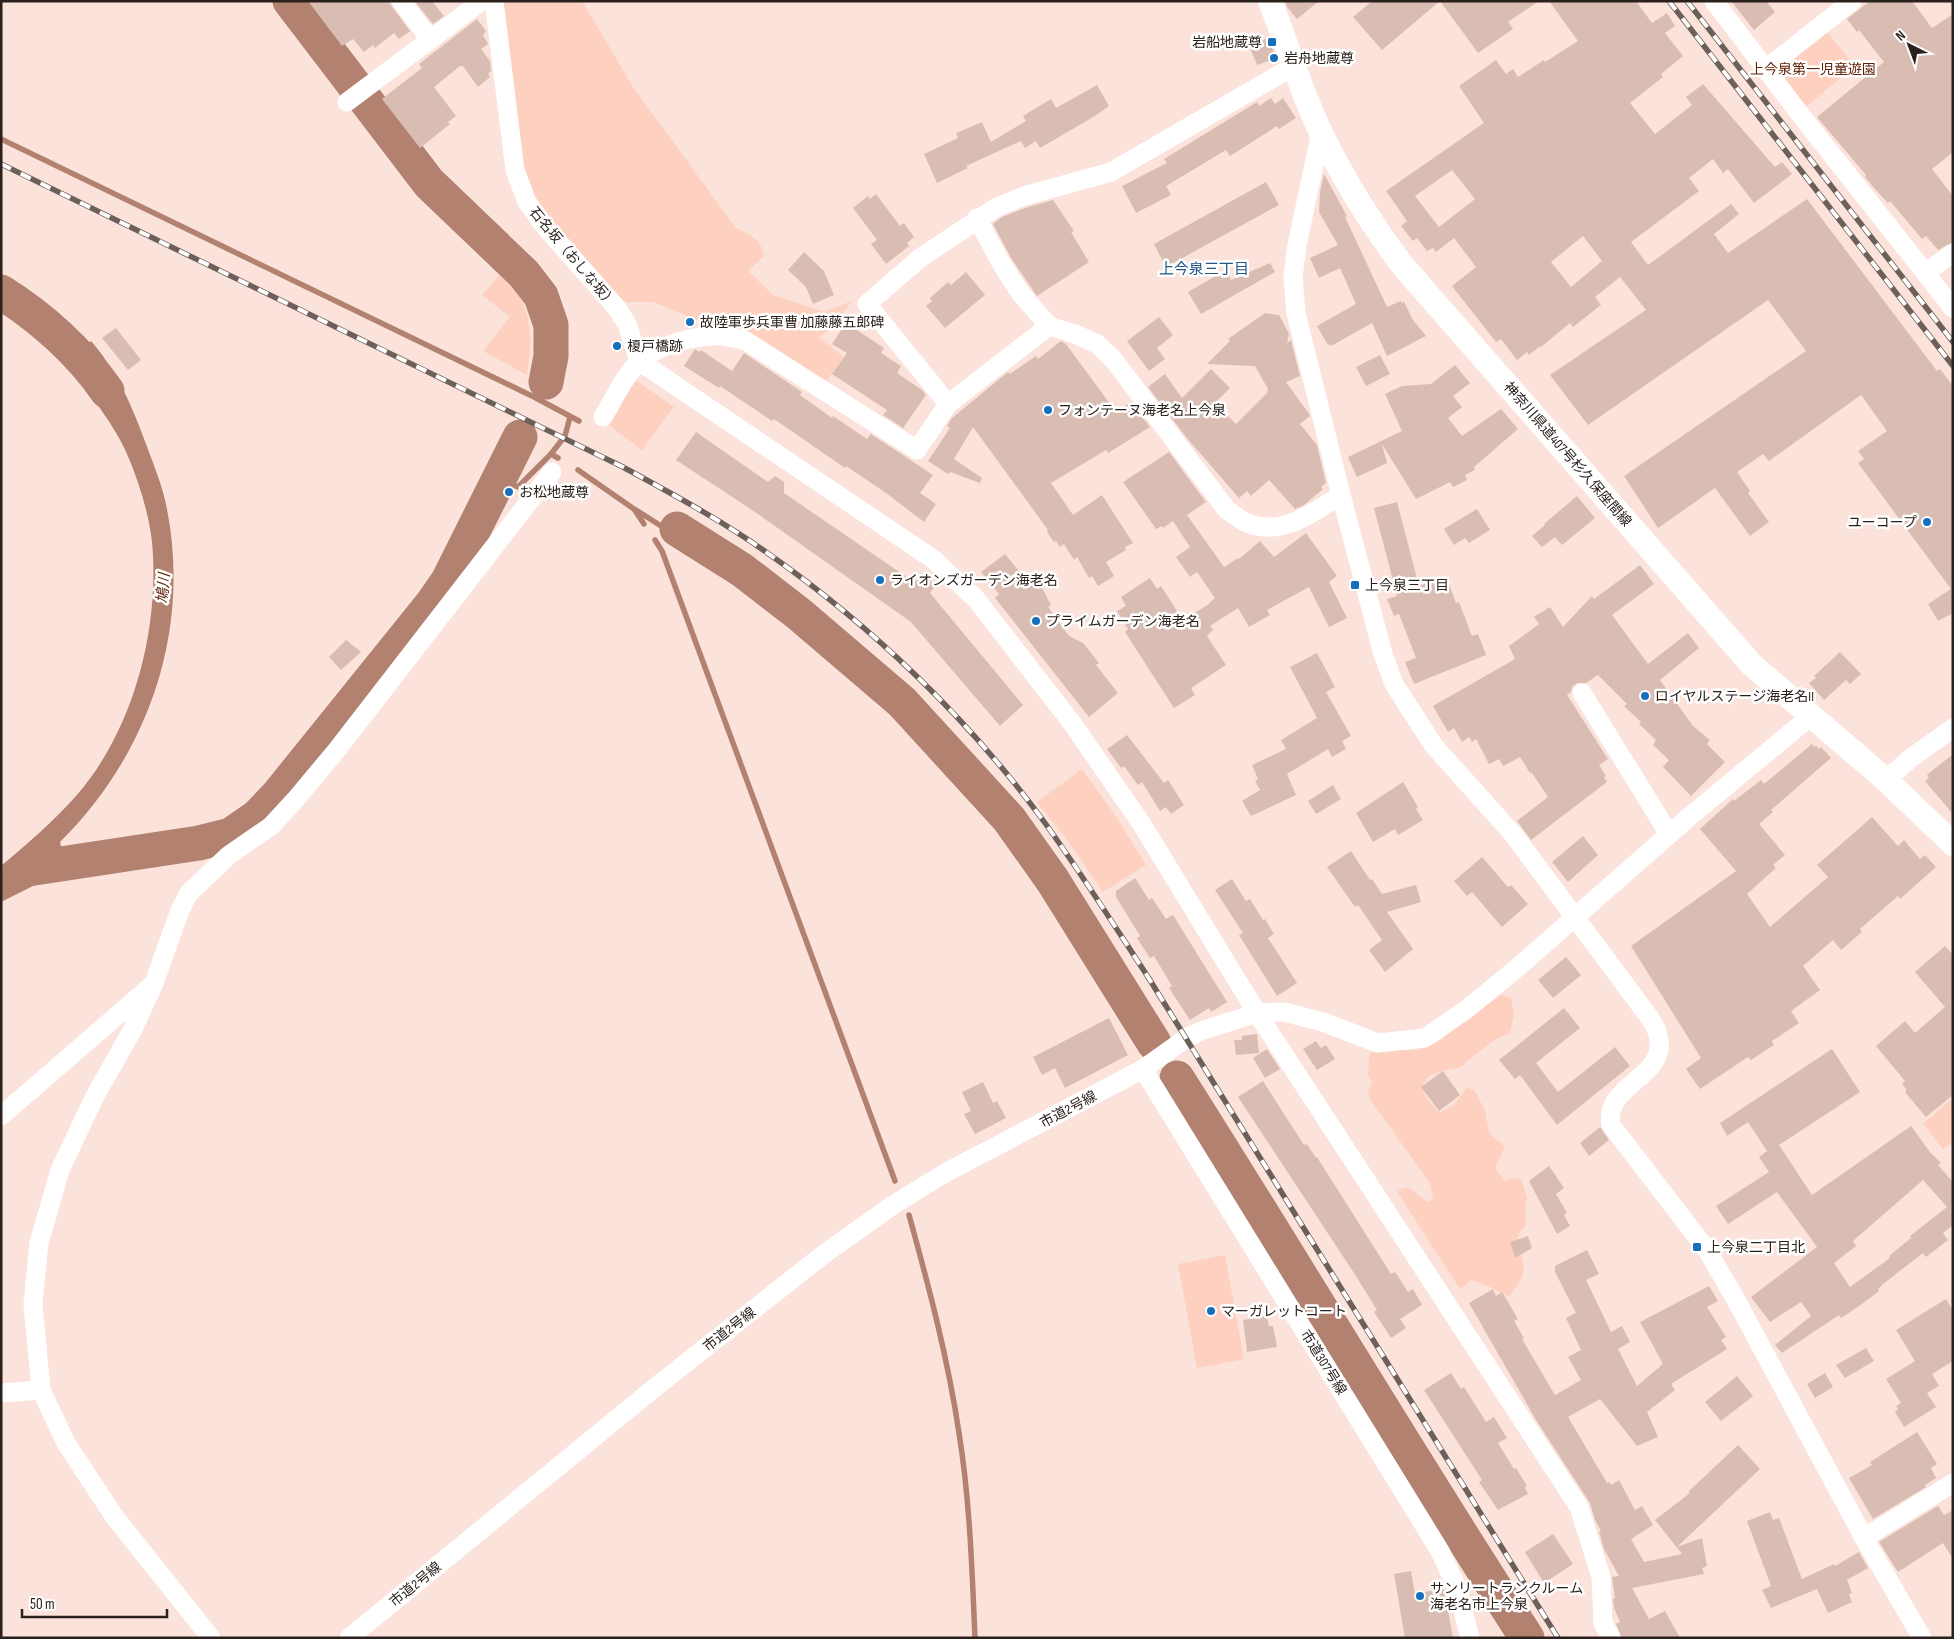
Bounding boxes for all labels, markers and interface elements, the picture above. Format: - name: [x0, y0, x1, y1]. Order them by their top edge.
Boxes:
- north arrow: [1884, 20, 1934, 70]
- text: N: [1892, 27, 1909, 45]
- place label: 岩船地蔵尊: [1192, 34, 1262, 51]
- marker: 岩船地蔵尊: [1266, 36, 1278, 48]
- place label: 岩舟地蔵尊: [1284, 50, 1354, 67]
- marker: 岩舟地蔵尊: [1268, 52, 1280, 64]
- park label: 上今泉第一児童遊園: [1750, 61, 1876, 78]
- street label: 石名坂（おしな坂）: [526, 204, 620, 311]
- district label: 上今泉三丁目: [1159, 260, 1249, 279]
- place label: 故陸軍歩兵軍曹 加藤藤五郎碑: [700, 314, 884, 331]
- marker: 故陸軍歩兵軍曹 加藤藤五郎碑: [684, 316, 696, 328]
- place label: 榎戸橋跡: [627, 338, 683, 355]
- marker: 榎戸橋跡: [611, 340, 623, 352]
- street label: 神奈川県道407号杉久保座間線: [1500, 379, 1635, 530]
- place label: フォンテーヌ海老名上今泉: [1058, 402, 1226, 419]
- marker: フォンテーヌ海老名上今泉: [1042, 404, 1054, 416]
- place label: お松地蔵尊: [519, 484, 589, 501]
- marker: お松地蔵尊: [503, 486, 515, 498]
- place label: ユーコープ: [1848, 514, 1917, 531]
- marker: ユーコープ: [1921, 516, 1933, 528]
- water label: 鳩川: [153, 570, 174, 604]
- place label: ライオンズガーデン海老名: [890, 572, 1058, 589]
- marker: ライオンズガーデン海老名: [874, 574, 886, 586]
- place label: 上今泉三丁目: [1365, 577, 1449, 594]
- marker: 上今泉三丁目: [1349, 579, 1361, 591]
- place label: プライムガーデン海老名: [1046, 613, 1200, 630]
- marker: プライムガーデン海老名: [1030, 615, 1042, 627]
- place label: ロイヤルステージ海老名II: [1655, 688, 1814, 705]
- marker: ロイヤルステージ海老名II: [1639, 690, 1651, 702]
- street label: 市道2号線: [1037, 1087, 1100, 1131]
- place label: 上今泉二丁目北: [1707, 1239, 1805, 1256]
- marker: 上今泉二丁目北: [1691, 1241, 1703, 1253]
- place label: マーガレットコート: [1221, 1303, 1347, 1320]
- street label: 市道2号線: [700, 1304, 759, 1355]
- marker: マーガレットコート: [1205, 1305, 1217, 1317]
- street label: 市道307号線: [1297, 1327, 1350, 1398]
- street label: 市道2号線: [386, 1558, 445, 1610]
- place label: サンリートランクルーム 海老名市上今泉: [1430, 1580, 1583, 1613]
- scale bar: [22, 1586, 168, 1618]
- marker: サンリートランクルーム 海老名市上今泉: [1414, 1590, 1426, 1602]
- text: 50 m: [30, 1595, 55, 1614]

